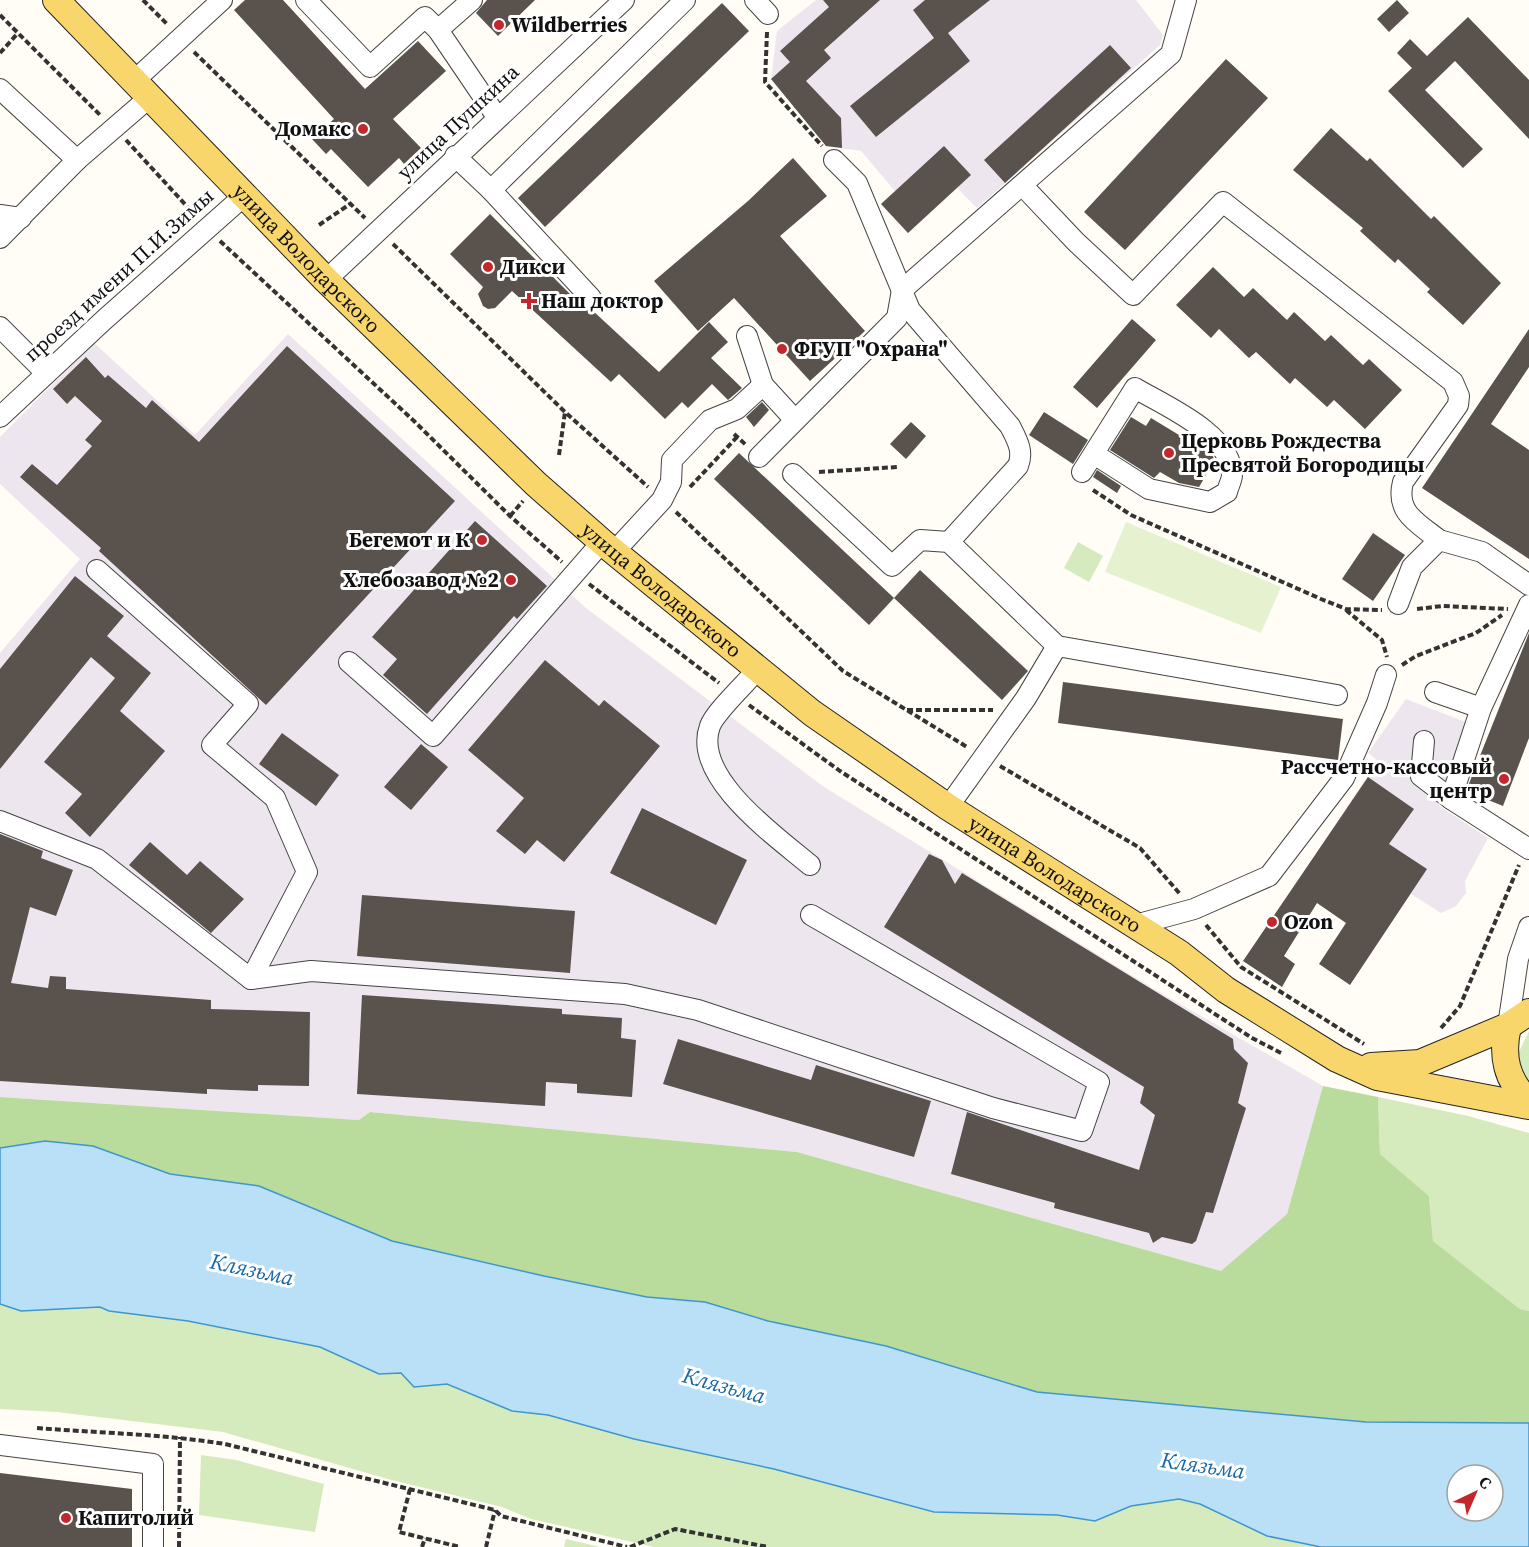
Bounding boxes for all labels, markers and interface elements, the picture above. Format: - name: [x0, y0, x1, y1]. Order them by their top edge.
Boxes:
- place label: Wildberries: [511, 10, 628, 39]
- marker: Wildberries: [492, 18, 506, 32]
- street label: улица Пушкина: [390, 57, 525, 186]
- place label: Домакс: [275, 114, 351, 143]
- marker: Домакс: [356, 122, 370, 136]
- street label: улица Володарского: [226, 177, 387, 339]
- street label: проезд имени П.И.Зимы: [17, 181, 220, 368]
- place label: Дикси: [500, 252, 565, 281]
- marker: Дикси: [481, 260, 495, 274]
- place label: Наш доктор: [541, 286, 664, 315]
- marker: Наш доктор: [522, 294, 536, 308]
- place label: ФГУП "Охрана": [794, 334, 948, 363]
- marker: ФГУП "Охрана": [775, 342, 789, 356]
- place label: Церковь Рождества Пресвятой Богородицы: [1181, 426, 1425, 479]
- marker: Церковь Рождества Пресвятой Богородицы: [1162, 446, 1176, 460]
- street label: улица Володарского: [575, 515, 748, 664]
- place label: Бегемот и К: [349, 525, 470, 554]
- marker: Бегемот и К: [475, 533, 489, 547]
- place label: Хлебозавод №2: [343, 565, 499, 594]
- marker: Хлебозавод №2: [504, 573, 518, 587]
- place label: Рассчетно-кассовый центр: [1281, 752, 1492, 805]
- marker: Рассчетно-кассовый центр: [1497, 772, 1511, 786]
- street label: улица Володарского: [963, 808, 1147, 940]
- place label: Ozon: [1284, 907, 1333, 936]
- marker: Ozon: [1265, 915, 1279, 929]
- water label: Клязьма: [207, 1245, 297, 1293]
- water label: Клязьма: [678, 1359, 769, 1411]
- water label: Клязьма: [1158, 1444, 1247, 1486]
- north arrow: [1445, 1463, 1505, 1523]
- text: С: [1474, 1471, 1497, 1494]
- place label: Капитолий: [78, 1503, 194, 1532]
- marker: Капитолий: [59, 1511, 73, 1525]

